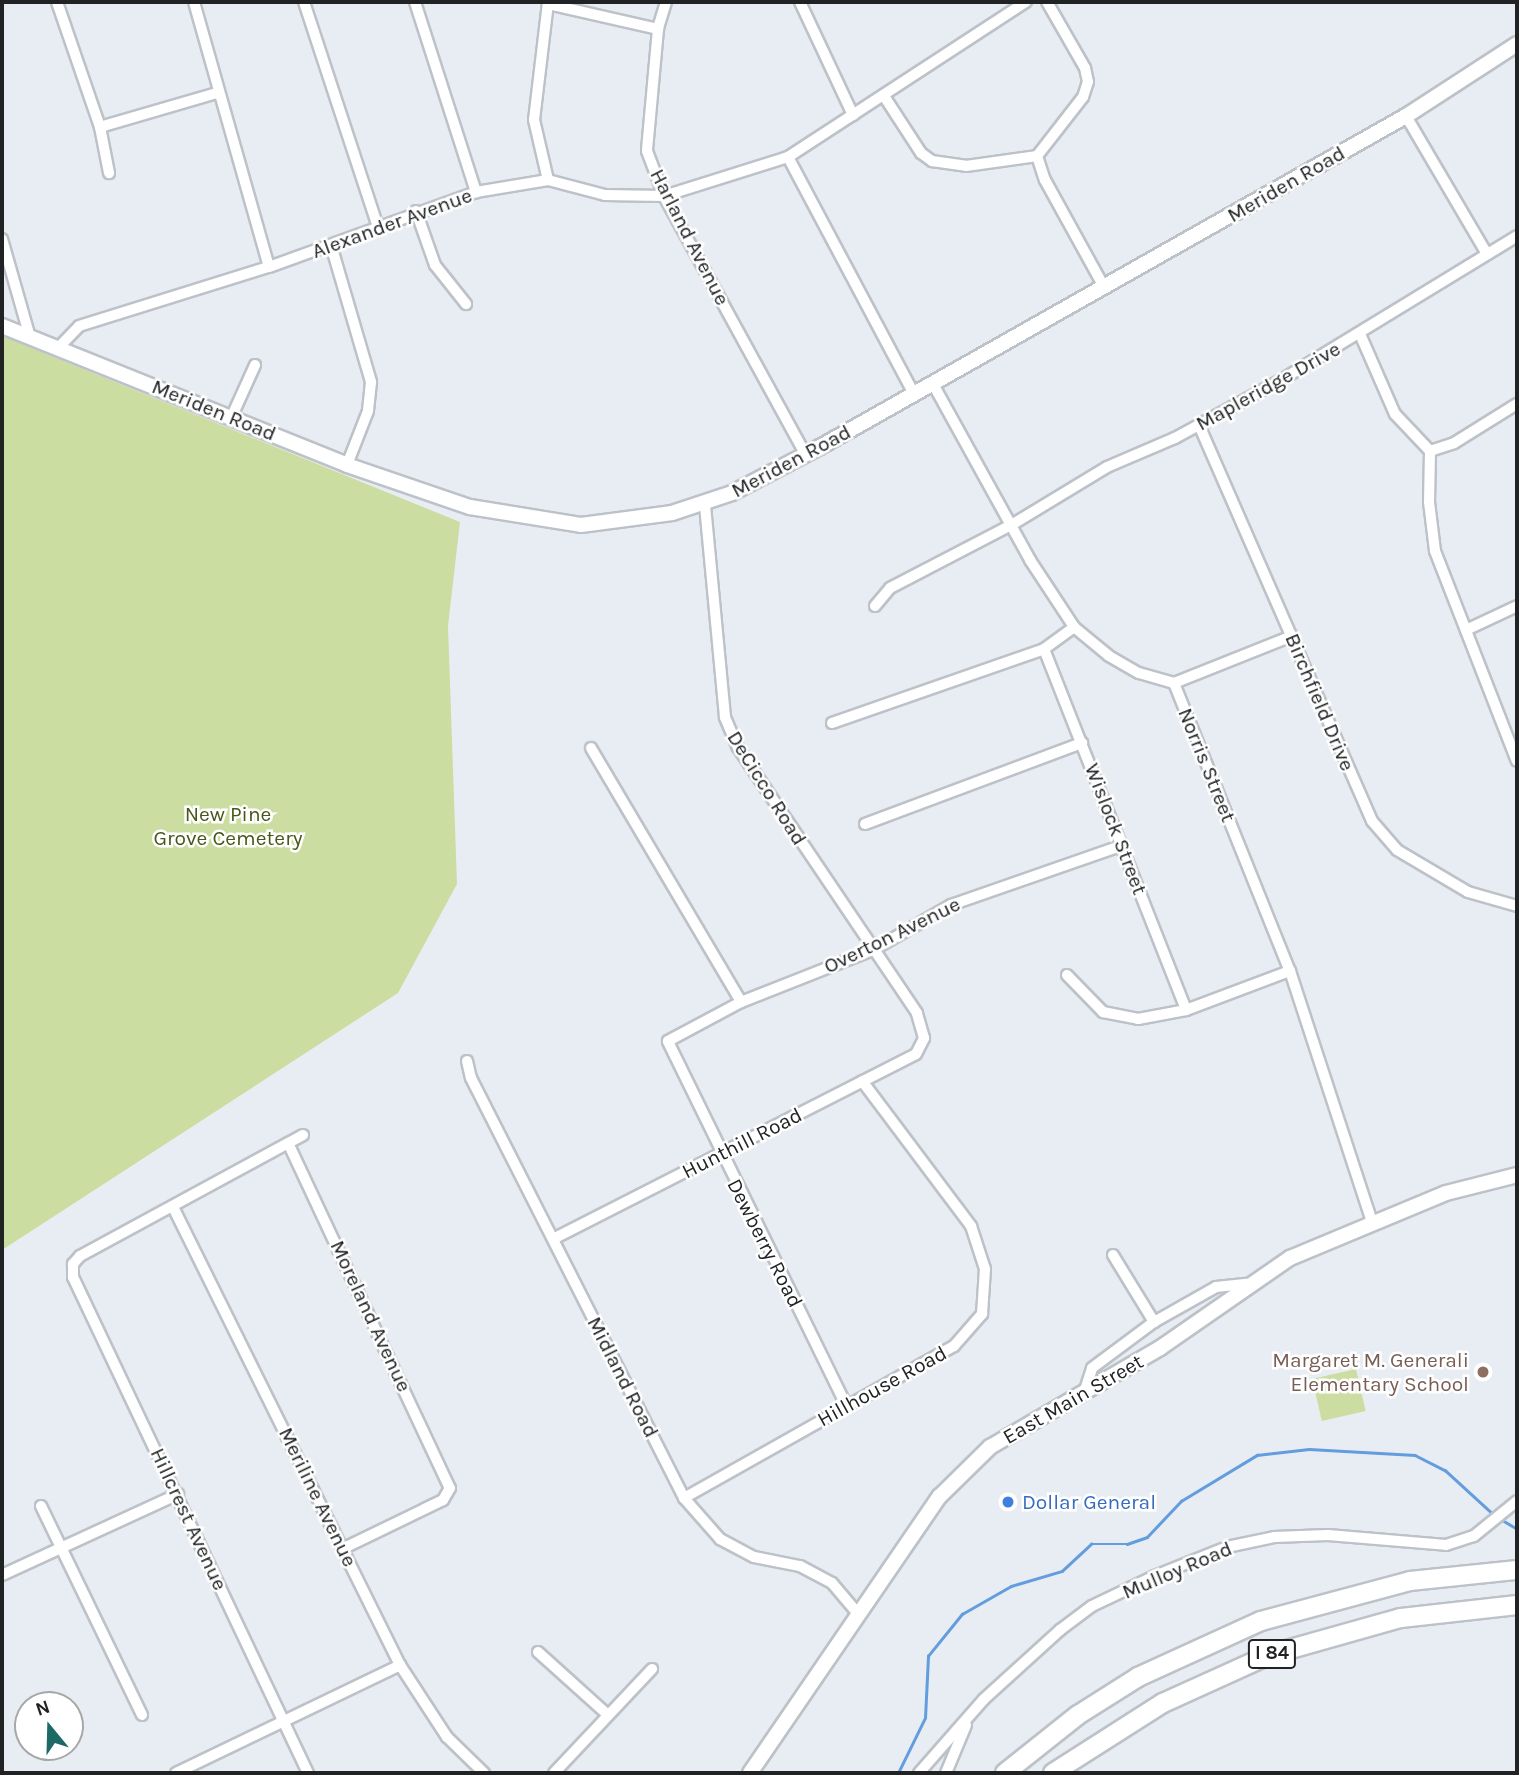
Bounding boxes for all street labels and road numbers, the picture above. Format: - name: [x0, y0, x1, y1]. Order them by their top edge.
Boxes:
- street label: Meriden Road: [1223, 140, 1349, 228]
- street label: Harland Avenue: [645, 165, 735, 309]
- street label: Alexander Avenue: [308, 182, 476, 264]
- street label: Mapleridge Drive: [1191, 336, 1345, 436]
- street label: Meriden Road: [148, 374, 280, 446]
- street label: Meriden Road: [727, 419, 855, 503]
- street label: Birchfield Drive: [1280, 629, 1360, 775]
- street label: Norris Street: [1173, 704, 1241, 826]
- street label: DeCicco Road: [722, 726, 812, 850]
- street label: Wislock Street: [1079, 760, 1153, 898]
- street label: Overton Avenue: [820, 891, 964, 979]
- street label: Hunthill Road: [678, 1102, 806, 1184]
- street label: Dewberry Road: [722, 1174, 808, 1312]
- street label: Moreland Avenue: [325, 1236, 417, 1396]
- street label: Midland Road: [582, 1312, 664, 1442]
- street label: Hillhouse Road: [813, 1340, 951, 1432]
- street label: East Main Street: [998, 1349, 1148, 1449]
- street label: Meriline Avenue: [273, 1423, 363, 1571]
- street label: Hillcrest Avenue: [145, 1444, 233, 1594]
- street label: Mulloy Road: [1118, 1536, 1236, 1604]
- road number: I 84: [1248, 1638, 1296, 1670]

